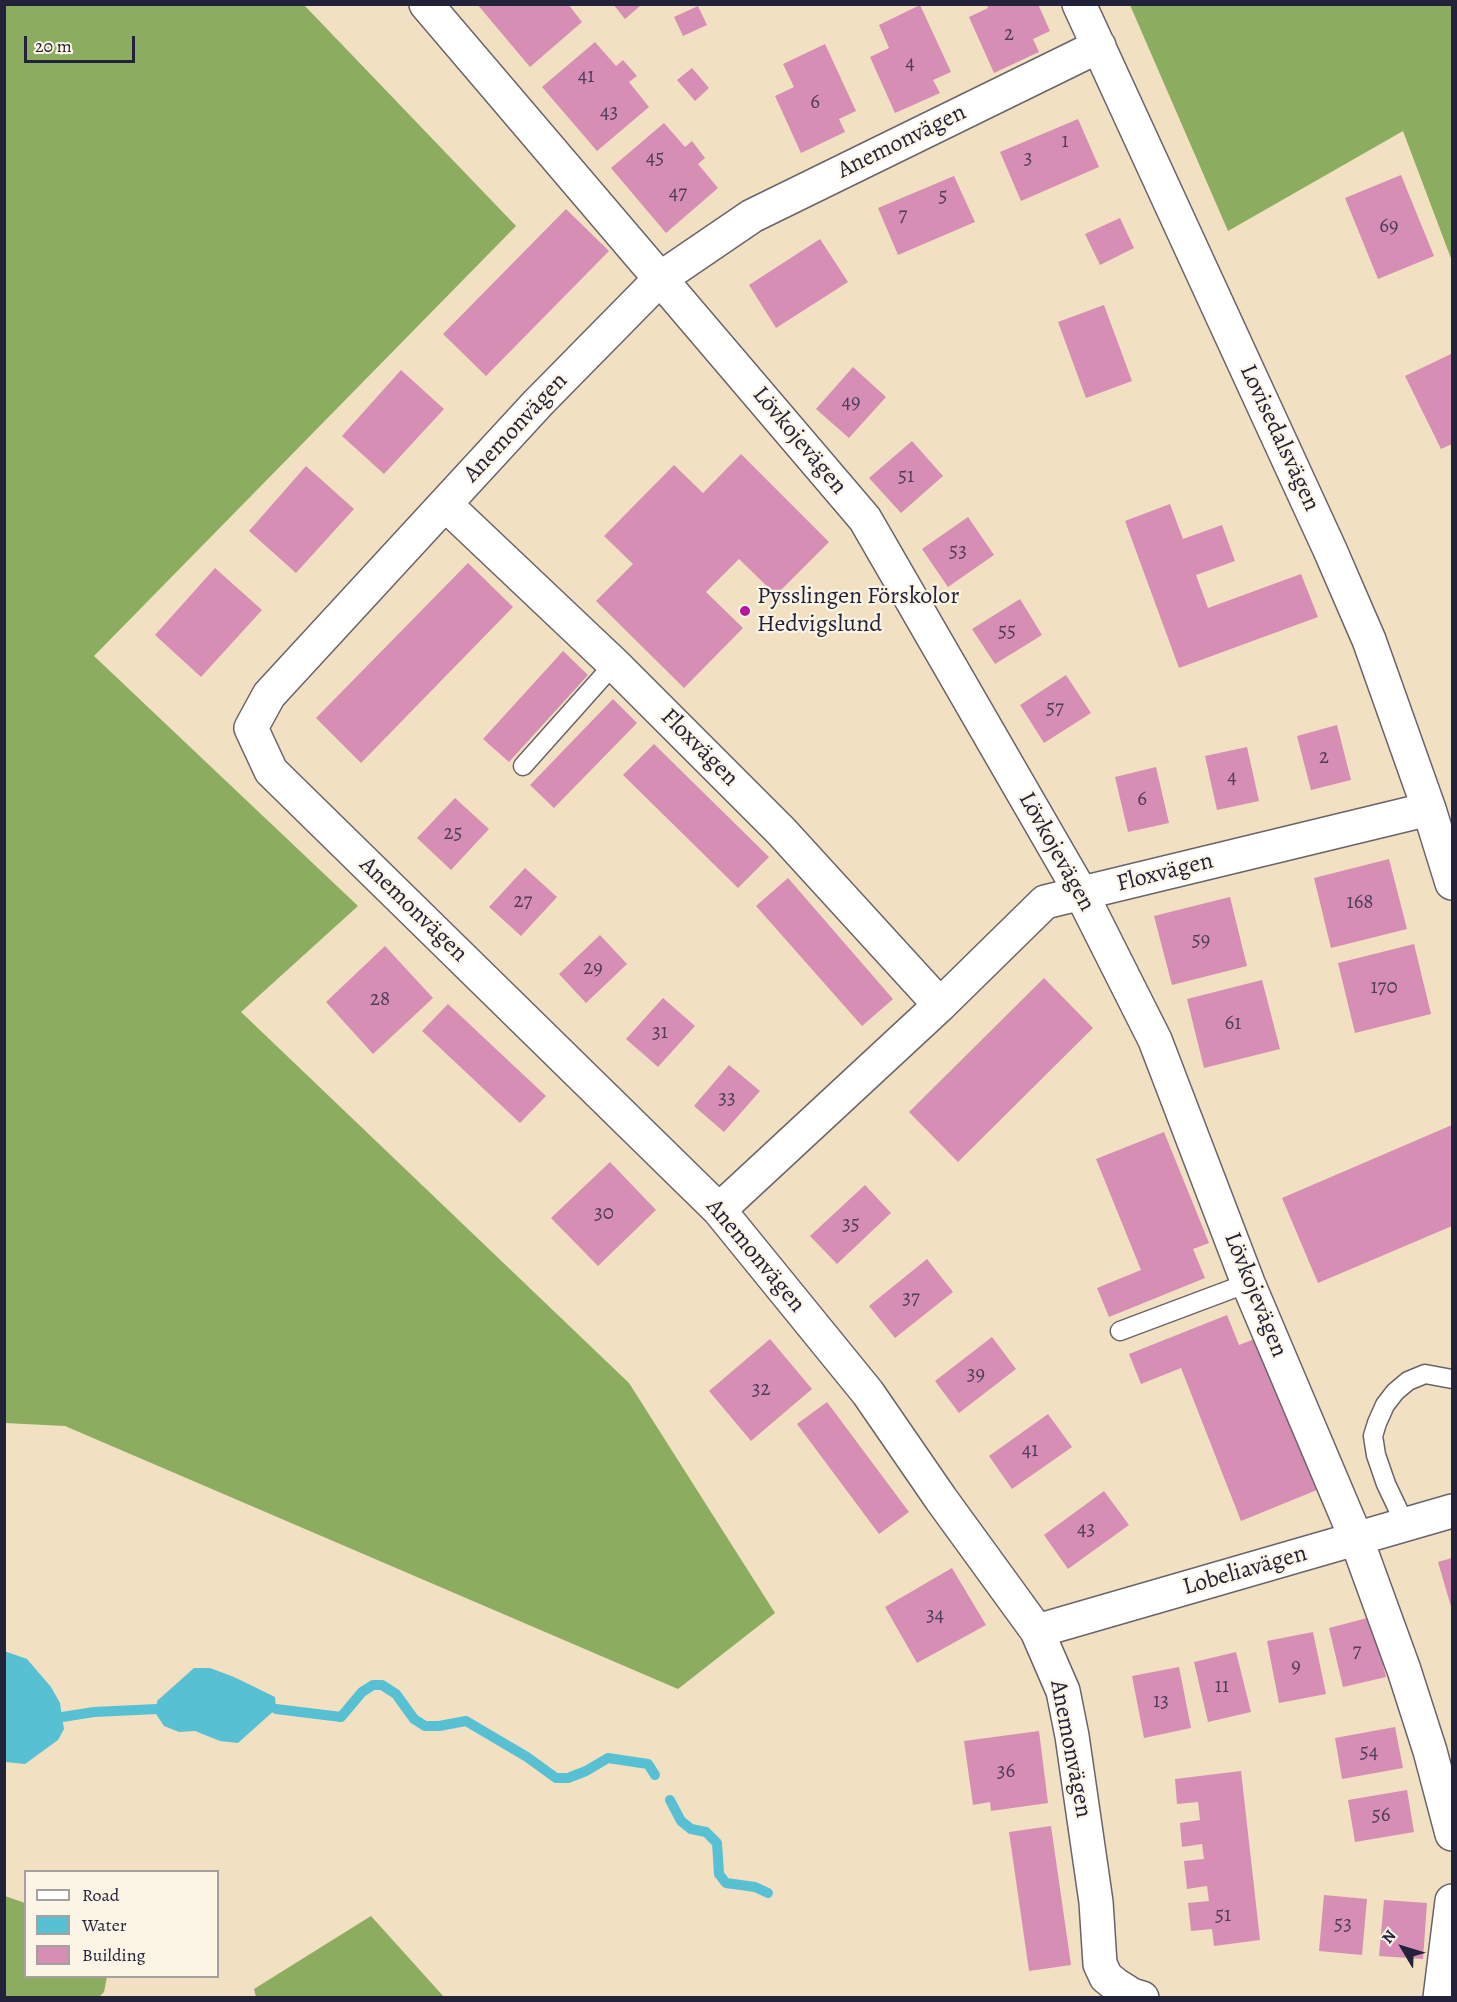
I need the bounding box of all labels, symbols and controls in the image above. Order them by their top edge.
house number: 2 [1004,22,1014,48]
scale bar [27,24,138,62]
text: 20 m [35,34,72,58]
house number: 4 [905,51,915,77]
house number: 41 [578,64,594,90]
house number: 6 [810,90,820,116]
street label: Anemonvägen [833,98,971,186]
house number: 43 [600,100,618,126]
house number: 1 [1061,129,1069,155]
house number: 45 [646,146,664,172]
house number: 3 [1024,146,1032,172]
house number: 47 [669,181,687,207]
house number: 5 [938,184,948,210]
house number: 7 [899,203,907,229]
house number: 69 [1379,214,1399,240]
street label: Lovisedalsvägen [1232,360,1326,516]
street label: Anemonvägen [458,367,574,489]
street label: Lövkojevägen [746,381,852,501]
house number: 49 [841,390,861,416]
house number: 51 [898,464,914,490]
house number: 53 [949,539,967,565]
place label: Pysslingen Förskolor Hedvigslund [757,583,959,639]
marker: Pysslingen Förskolor Hedvigslund [738,604,752,618]
house number: 55 [998,619,1016,645]
house number: 57 [1046,696,1064,722]
street label: Floxvägen [654,703,744,793]
house number: 2 [1319,745,1329,771]
house number: 4 [1227,765,1237,791]
street label: Lövkojevägen [1011,787,1101,917]
house number: 6 [1137,787,1147,813]
house number: 25 [443,821,463,847]
street label: Floxvägen [1114,847,1216,899]
street label: Anemonvägen [353,851,473,969]
house number: 27 [514,889,532,915]
house number: 168 [1346,890,1374,916]
house number: 59 [1192,928,1210,954]
house number: 29 [583,956,603,982]
house number: 170 [1370,975,1398,1001]
house number: 28 [370,987,390,1013]
house number: 61 [1225,1011,1241,1037]
house number: 31 [652,1020,668,1046]
house number: 33 [718,1086,736,1112]
street label: Anemonvägen [699,1193,811,1319]
house number: 30 [594,1201,614,1227]
house number: 35 [842,1212,860,1238]
street label: Lövkojevägen [1217,1228,1293,1362]
house number: 37 [902,1286,920,1312]
house number: 39 [967,1362,985,1388]
house number: 32 [752,1377,770,1403]
house number: 41 [1022,1438,1038,1464]
house number: 43 [1077,1517,1095,1543]
street label: Lobeliavägen [1180,1540,1310,1602]
house number: 34 [926,1603,944,1629]
house number: 7 [1353,1639,1361,1665]
house number: 9 [1291,1654,1301,1680]
house number: 11 [1215,1674,1229,1700]
street label: Anemonvägen [1043,1678,1097,1820]
house number: 13 [1153,1689,1169,1715]
house number: 54 [1360,1740,1378,1766]
house number: 36 [997,1759,1015,1785]
house number: 56 [1372,1803,1390,1829]
legend [24,1870,219,1978]
text: Road [82,1883,119,1907]
house number: 51 [1215,1903,1231,1929]
house number: 53 [1334,1912,1352,1938]
text: Water [82,1913,127,1937]
north arrow [1373,1918,1433,1978]
text: N [1377,1926,1401,1948]
text: Building [82,1943,146,1967]

